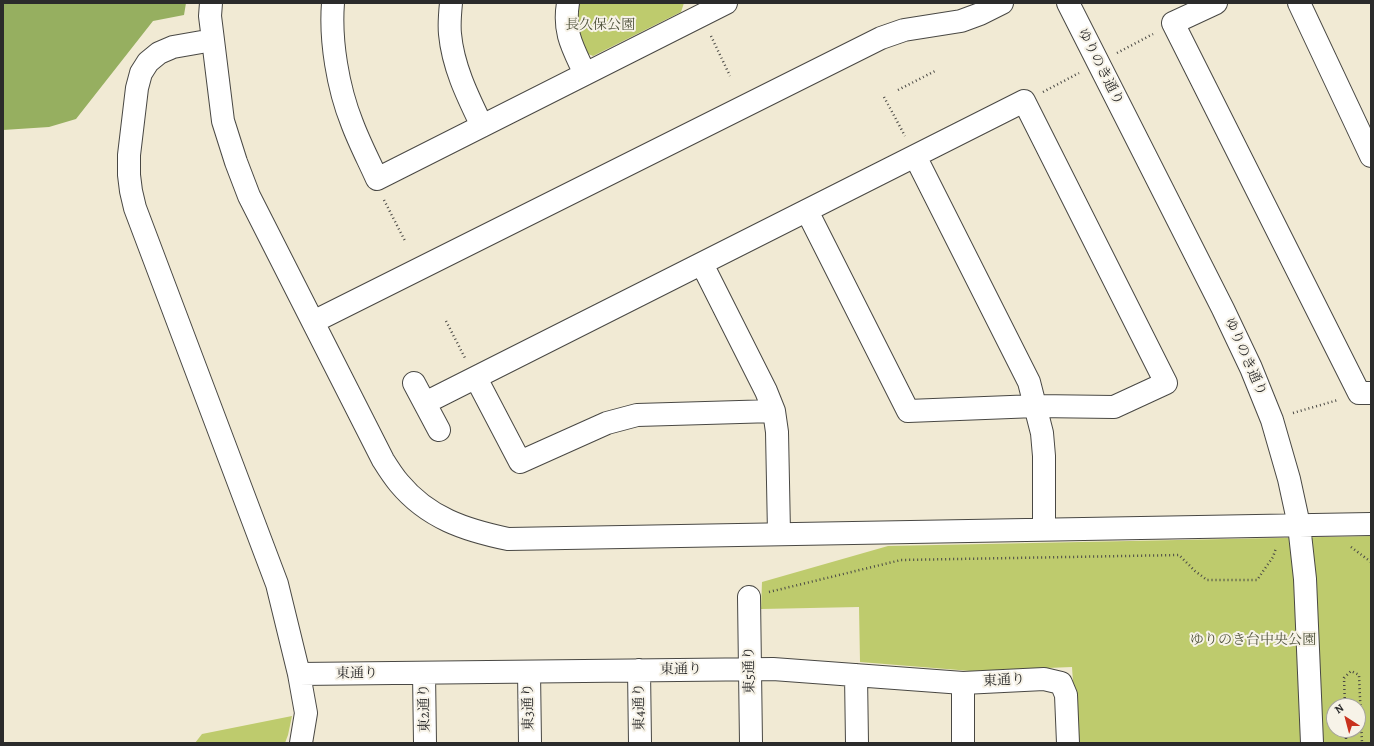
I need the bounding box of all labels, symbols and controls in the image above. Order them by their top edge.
park label: 長久保公園 [565,18,635,34]
street label: ゆりのき通り [1073,26,1127,108]
street label: ゆりのき通り [1220,315,1270,399]
park label: ゆりのき台中央公園 [1190,633,1316,649]
street label: 東5通り [741,646,759,694]
street label: 東通り [660,661,702,679]
street label: 東通り [336,665,378,683]
street label: 東通り [983,672,1025,690]
street label: 東3通り [520,683,538,731]
street label: 東4通り [631,683,649,731]
street label: 東2通り [416,684,434,732]
north arrow [1326,698,1366,738]
text: N [1332,700,1347,717]

